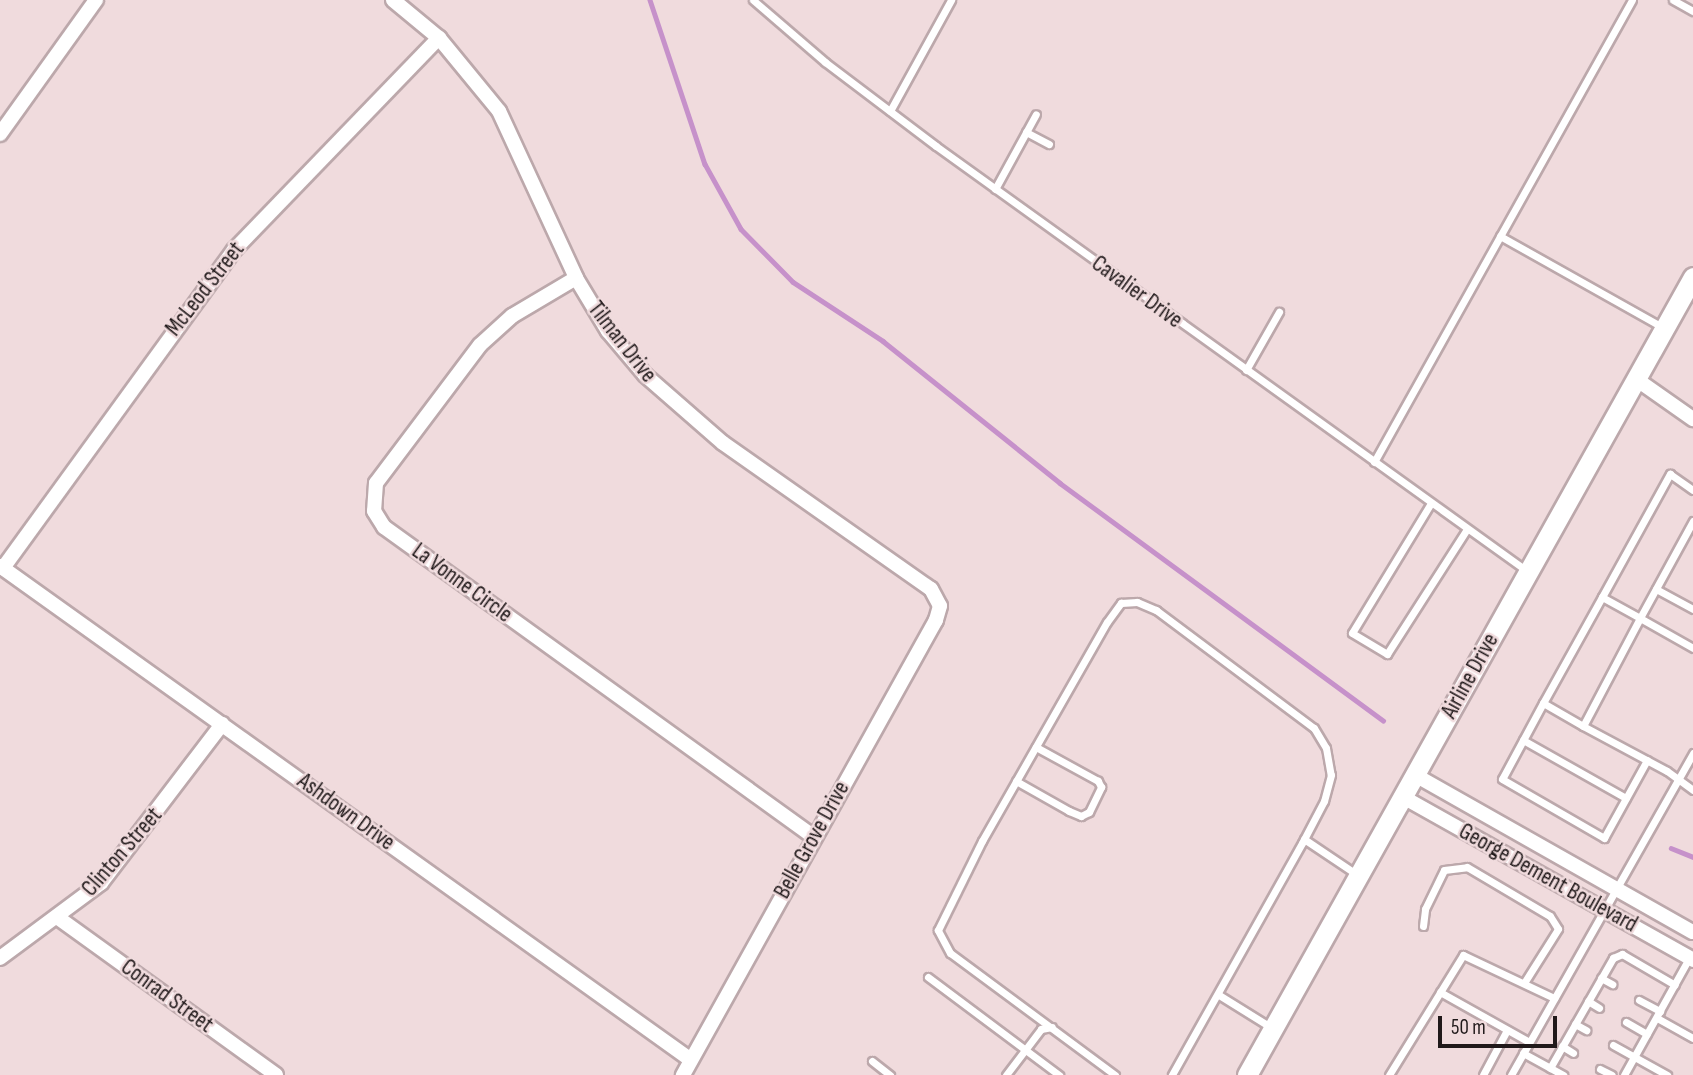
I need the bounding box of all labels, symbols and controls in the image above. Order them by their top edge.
street label: McLeod Street [160,236,250,342]
street label: Cavalier Drive [1086,250,1188,334]
street label: Tilman Drive [582,296,662,388]
street label: La Vonne Circle [406,537,518,629]
street label: Airline Drive [1435,629,1505,723]
street label: Ashdown Drive [292,767,400,857]
street label: Belle Grove Drive [768,777,856,903]
street label: Clinton Street [76,802,168,902]
street label: George Dement Boulevard [1454,818,1642,938]
street label: Conrad Street [116,953,218,1039]
scale bar [1441,1002,1560,1046]
text: 50 m [1451,1015,1486,1040]

